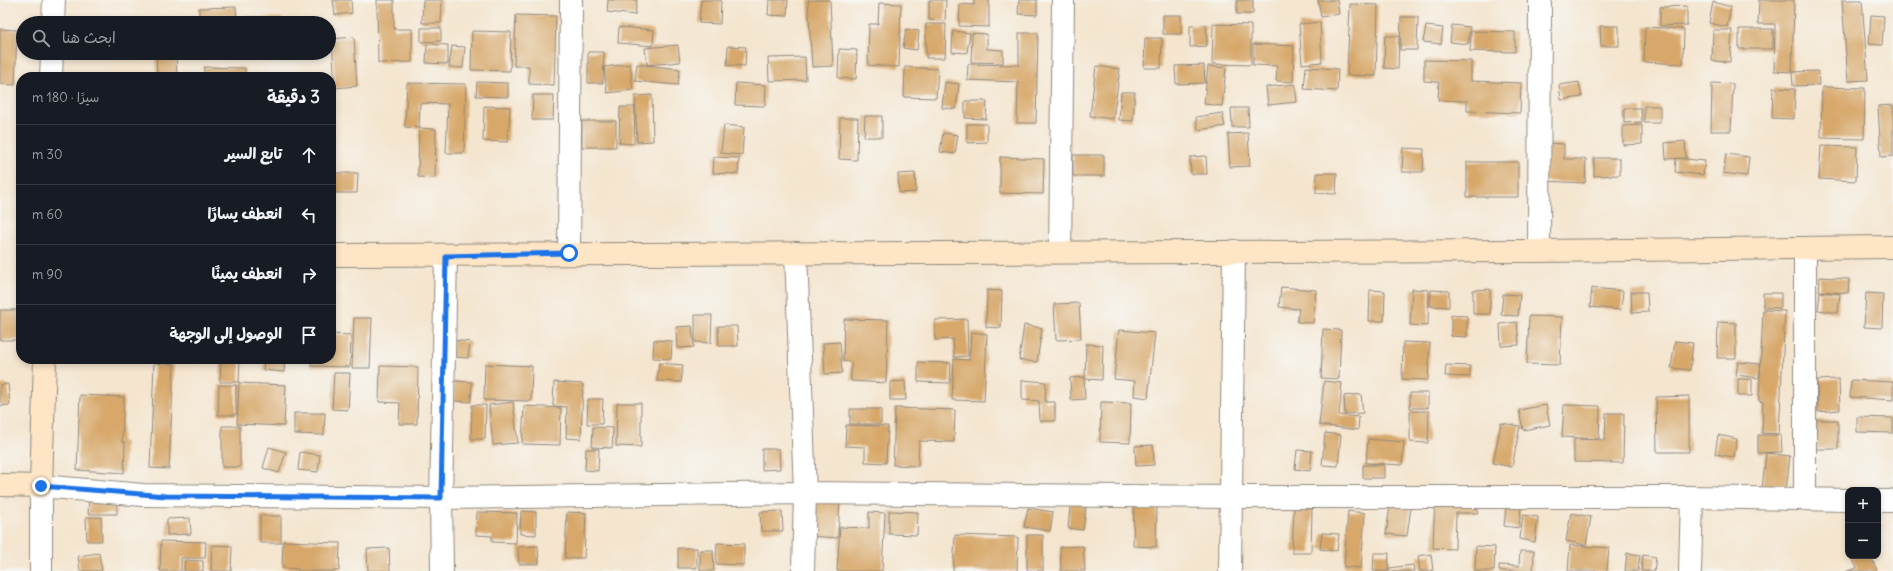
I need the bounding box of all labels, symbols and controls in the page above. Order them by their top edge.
search box [16,16,336,60]
icon: search [30,27,52,49]
text: ابحث هنا [62,28,116,47]
text: 3 دقيقة [267,86,320,108]
text: سيرًا · 180 m [32,89,99,106]
text: تابع السير [225,144,282,163]
icon: ahead [298,144,320,166]
text: 30 m [32,146,62,163]
text: انعطف يسارًا [208,204,282,223]
icon: left [298,204,320,226]
text: 60 m [32,206,63,223]
route start [560,244,578,262]
text: انعطف يمينًا [211,264,282,283]
icon: right [298,264,320,286]
text: 90 m [32,266,63,283]
text: الوصول إلى الوجهة [169,324,282,343]
icon: arrive [298,324,320,346]
route end [32,477,50,495]
map controls [1845,487,1881,559]
button: + [1845,487,1881,523]
button: − [1845,523,1881,559]

